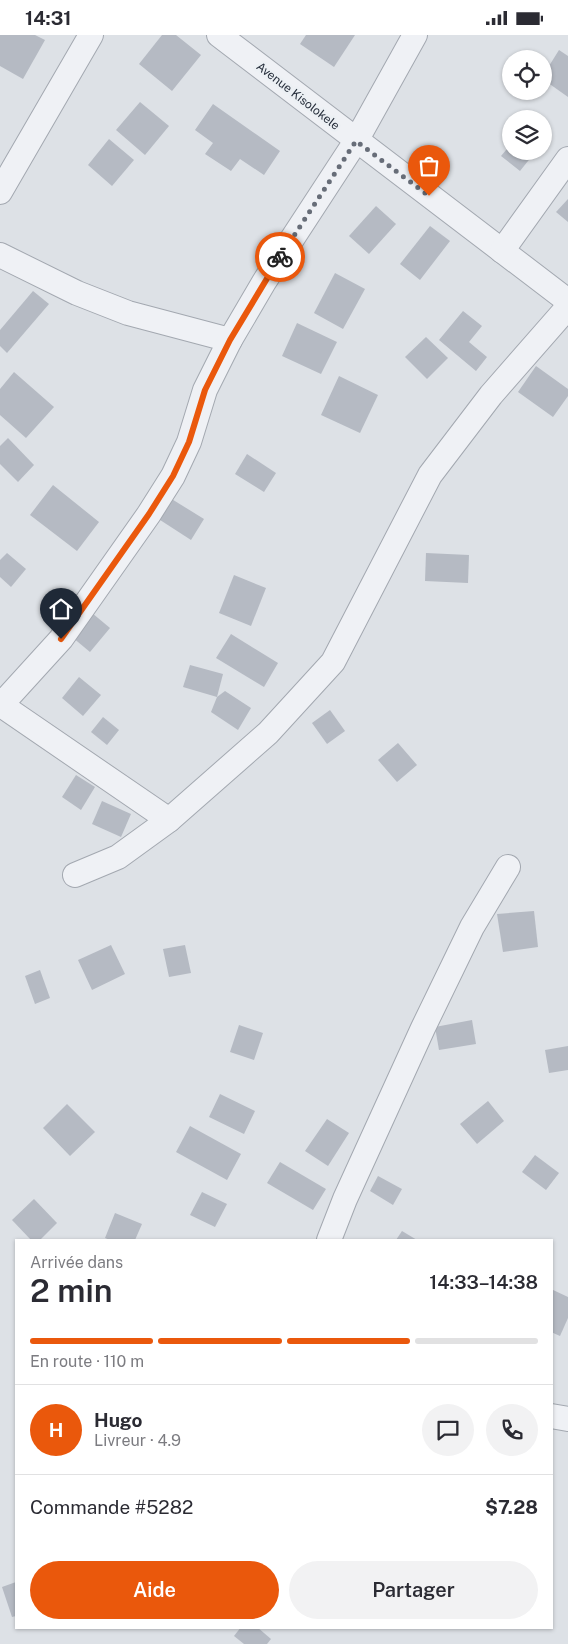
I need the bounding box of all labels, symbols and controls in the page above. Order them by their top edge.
text: 14:31 [25,7,71,29]
map controls [502,50,552,160]
button: locate [502,50,552,100]
street label: Avenue Kisolokele [254,59,342,133]
button: layers [502,110,552,160]
pin [408,145,450,196]
icon: bag [415,152,443,180]
courier [255,232,305,282]
icon: bike [266,243,294,271]
pin [40,588,82,639]
icon: home [47,595,75,623]
text: Arrivée dans [30,1253,123,1272]
text: 14:33–14:38 [429,1271,538,1293]
text: 2 min [30,1272,113,1309]
text: En route · 110 m [30,1352,144,1371]
button: chat [422,1404,474,1456]
button: phone [486,1404,538,1456]
text: Hugo [94,1409,143,1431]
text: H [49,1419,63,1441]
text: Livreur · 4.9 [94,1431,181,1450]
text: Commande #5282 [30,1496,193,1518]
text: $7.28 [485,1496,538,1518]
button: Aide [30,1561,279,1619]
button: Partager [289,1561,538,1619]

